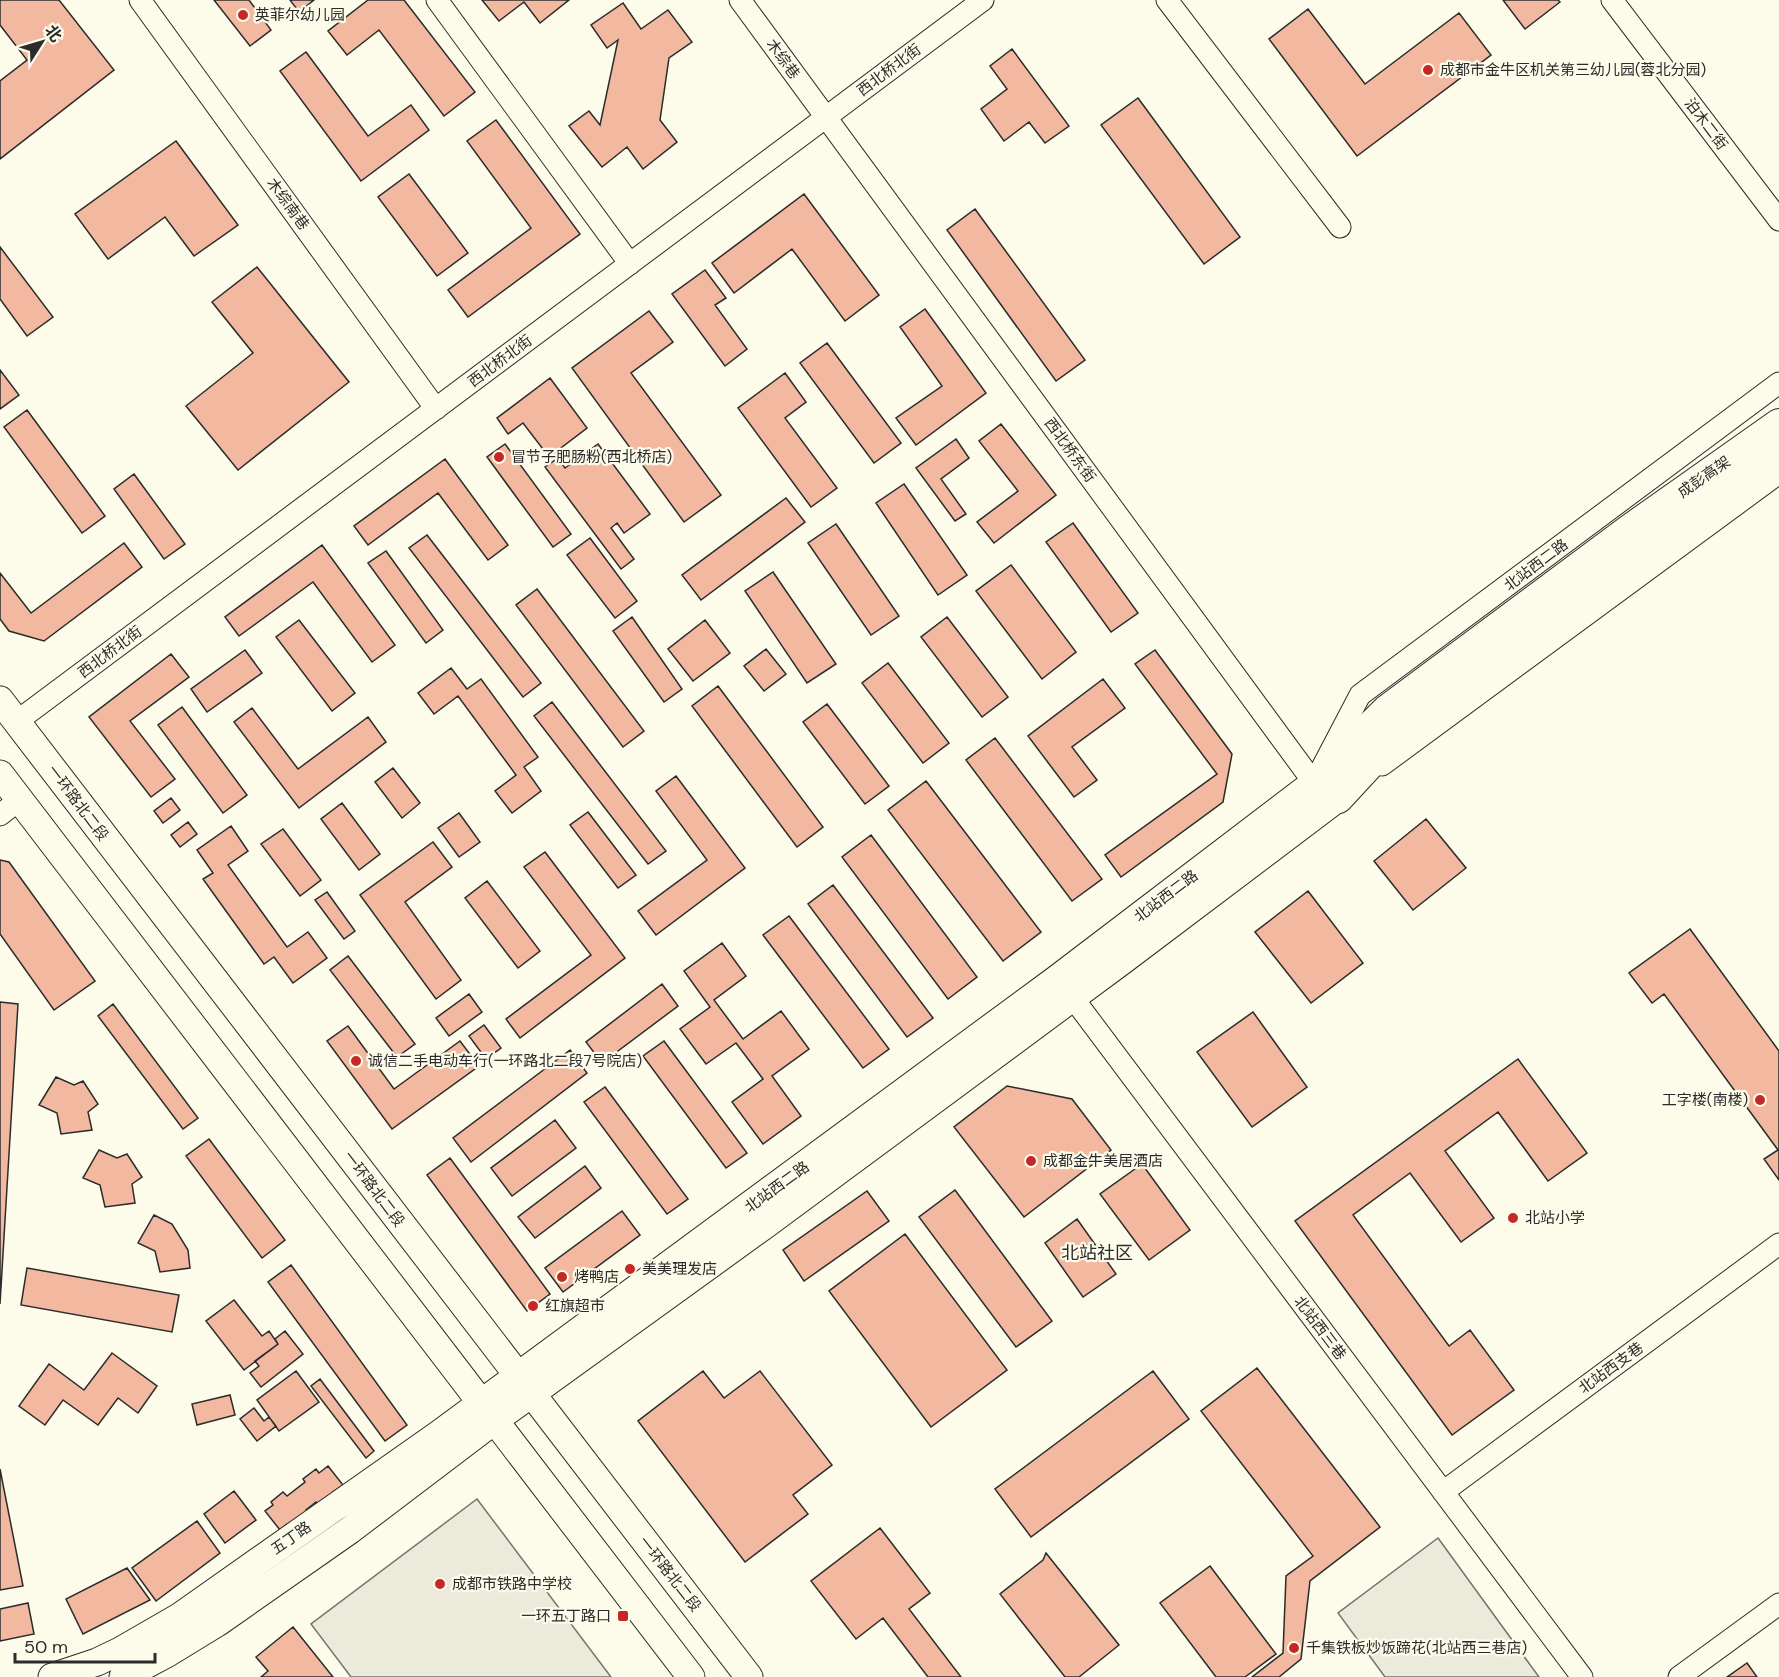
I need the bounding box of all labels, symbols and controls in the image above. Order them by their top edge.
place label: 英菲尔幼儿园 [255,5,345,25]
marker: 英菲尔幼儿园 [236,8,250,22]
north arrow [12,12,72,72]
text: 北 [40,21,67,46]
street label: 木综巷 [762,35,804,83]
street label: 西北桥北街 [853,39,925,101]
place label: 成都市金牛区机关第三幼儿园(蓉北分园) [1440,60,1706,80]
marker: 成都市金牛区机关第三幼儿园(蓉北分园) [1421,63,1435,77]
street label: 泊木二街 [1680,94,1732,154]
street label: 木综南巷 [262,174,314,234]
street label: 西北桥北街 [464,330,536,392]
street label: 西北桥东街 [1040,414,1100,486]
place label: 冒节子肥肠粉(西北桥店) [511,447,672,467]
marker: 冒节子肥肠粉(西北桥店) [492,450,506,464]
street label: 成彭高架 [1674,452,1734,502]
street label: 北站西二路 [1500,534,1572,596]
street label: 西北桥北街 [74,621,146,683]
street label: 一环路北二段 [43,761,113,845]
street label: 北站西二路 [1130,865,1202,927]
place label: 诚信二手电动车行(一环路北二段7号院店) [368,1051,642,1071]
marker: 诚信二手电动车行(一环路北二段7号院店) [349,1054,363,1068]
place label: 工字楼(南楼) [1662,1090,1748,1110]
marker: 工字楼(南楼) [1753,1093,1767,1107]
street label: 一环路北二段 [339,1147,409,1231]
place label: 成都金牛美居酒店 [1043,1151,1163,1171]
marker: 成都金牛美居酒店 [1024,1154,1038,1168]
street label: 北站西二路 [741,1157,813,1217]
place label: 北站小学 [1525,1208,1585,1228]
marker: 北站小学 [1506,1211,1520,1225]
district label: 北站社区 [1061,1241,1133,1265]
place label: 美美理发店 [642,1259,717,1279]
marker: 美美理发店 [623,1262,637,1276]
place label: 烤鸭店 [574,1267,619,1287]
marker: 烤鸭店 [555,1270,569,1284]
street label: 北站西三巷 [1289,1292,1351,1364]
place label: 红旗超市 [545,1296,605,1316]
marker: 红旗超市 [526,1299,540,1313]
street label: 北站西支巷 [1575,1338,1647,1398]
street label: 五丁路 [267,1517,315,1559]
street label: 一环路北二段 [634,1532,706,1616]
place label: 成都市铁路中学校 [452,1574,572,1594]
marker: 成都市铁路中学校 [433,1577,447,1591]
place label: 一环五丁路口 [521,1606,611,1626]
marker: 一环五丁路口 [616,1609,630,1623]
scale bar [15,1626,154,1664]
text: 50 m [24,1635,68,1659]
place label: 千集铁板炒饭蹄花(北站西三巷店) [1306,1638,1527,1658]
marker: 千集铁板炒饭蹄花(北站西三巷店) [1287,1641,1301,1655]

